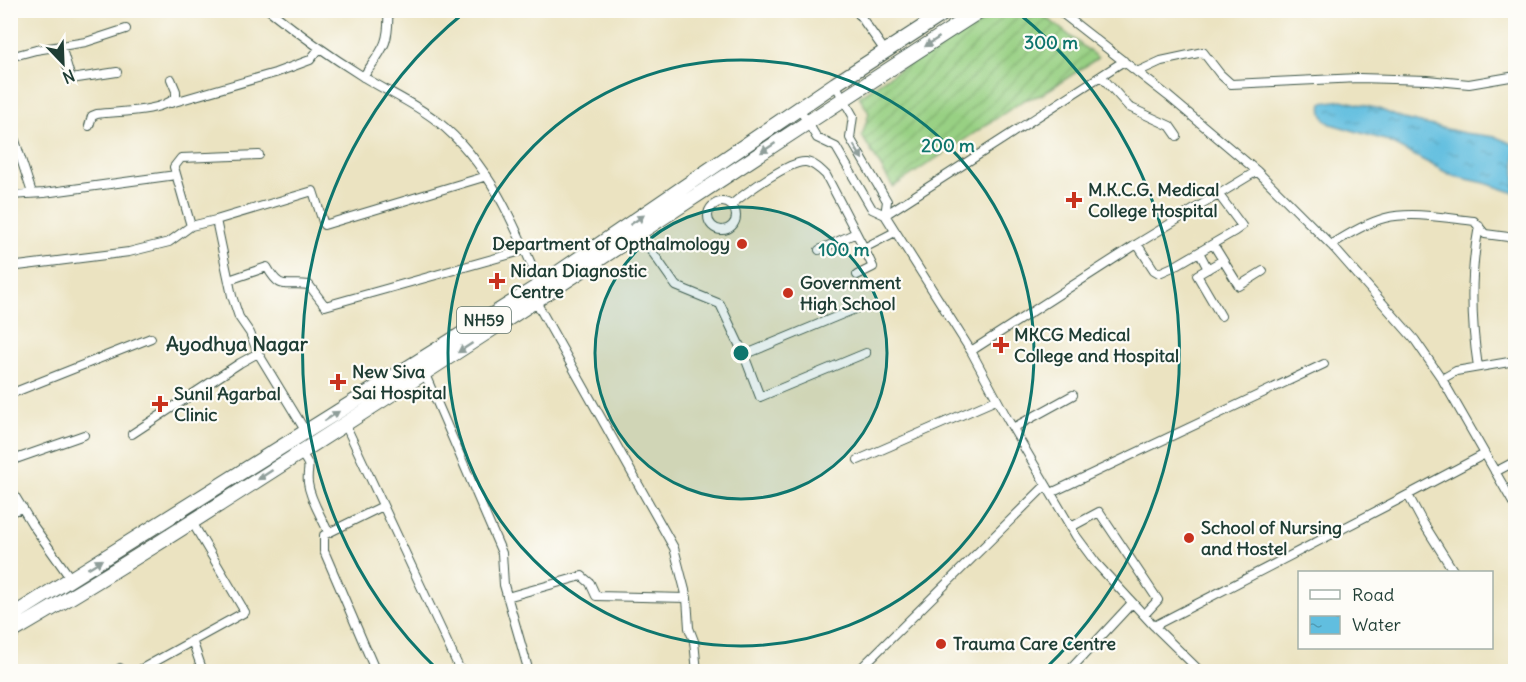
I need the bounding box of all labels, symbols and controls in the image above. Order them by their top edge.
text: 300 m [1024,31,1078,54]
north arrow [33,33,93,93]
one-way arrow [924,36,940,48]
text: N [60,65,78,88]
text: 200 m [921,134,975,157]
one-way arrow [760,143,776,154]
one-way arrow [853,144,863,161]
place label: M.K.C.G. Medical College Hospital [1088,178,1219,222]
marker: M.K.C.G. Medical College Hospital [1065,191,1083,209]
one-way arrow [629,214,645,226]
place label: Department of Opthalmology [492,232,730,255]
marker: Department of Opthalmology [735,237,749,251]
text: 100 m [819,238,870,261]
place label: Nidan Diagnostic Centre [510,259,647,303]
place label: Government High School [800,271,902,315]
marker: Nidan Diagnostic Centre [488,272,506,290]
marker: Government High School [781,286,795,300]
road number: NH59 [457,307,511,333]
place label: MKCG Medical College and Hospital [1014,323,1179,367]
district label: Ayodhya Nagar [166,331,309,356]
marker: MKCG Medical College and Hospital [992,336,1010,354]
one-way arrow [457,342,473,353]
centre of rings [731,343,751,363]
place label: New Siva Sai Hospital [352,360,447,404]
marker: New Siva Sai Hospital [329,373,347,391]
place label: Sunil Agarbal Clinic [174,382,281,426]
marker: Sunil Agarbal Clinic [151,395,169,413]
one-way arrow [324,410,340,421]
one-way arrow [257,470,273,481]
place label: School of Nursing and Hostel [1201,516,1342,560]
marker: School of Nursing and Hostel [1182,531,1196,545]
one-way arrow [87,558,104,569]
legend [1298,571,1493,649]
text: Road [1352,583,1395,606]
text: Water [1352,613,1402,636]
place label: Trauma Care Centre [953,632,1116,655]
marker: Trauma Care Centre [934,637,948,651]

